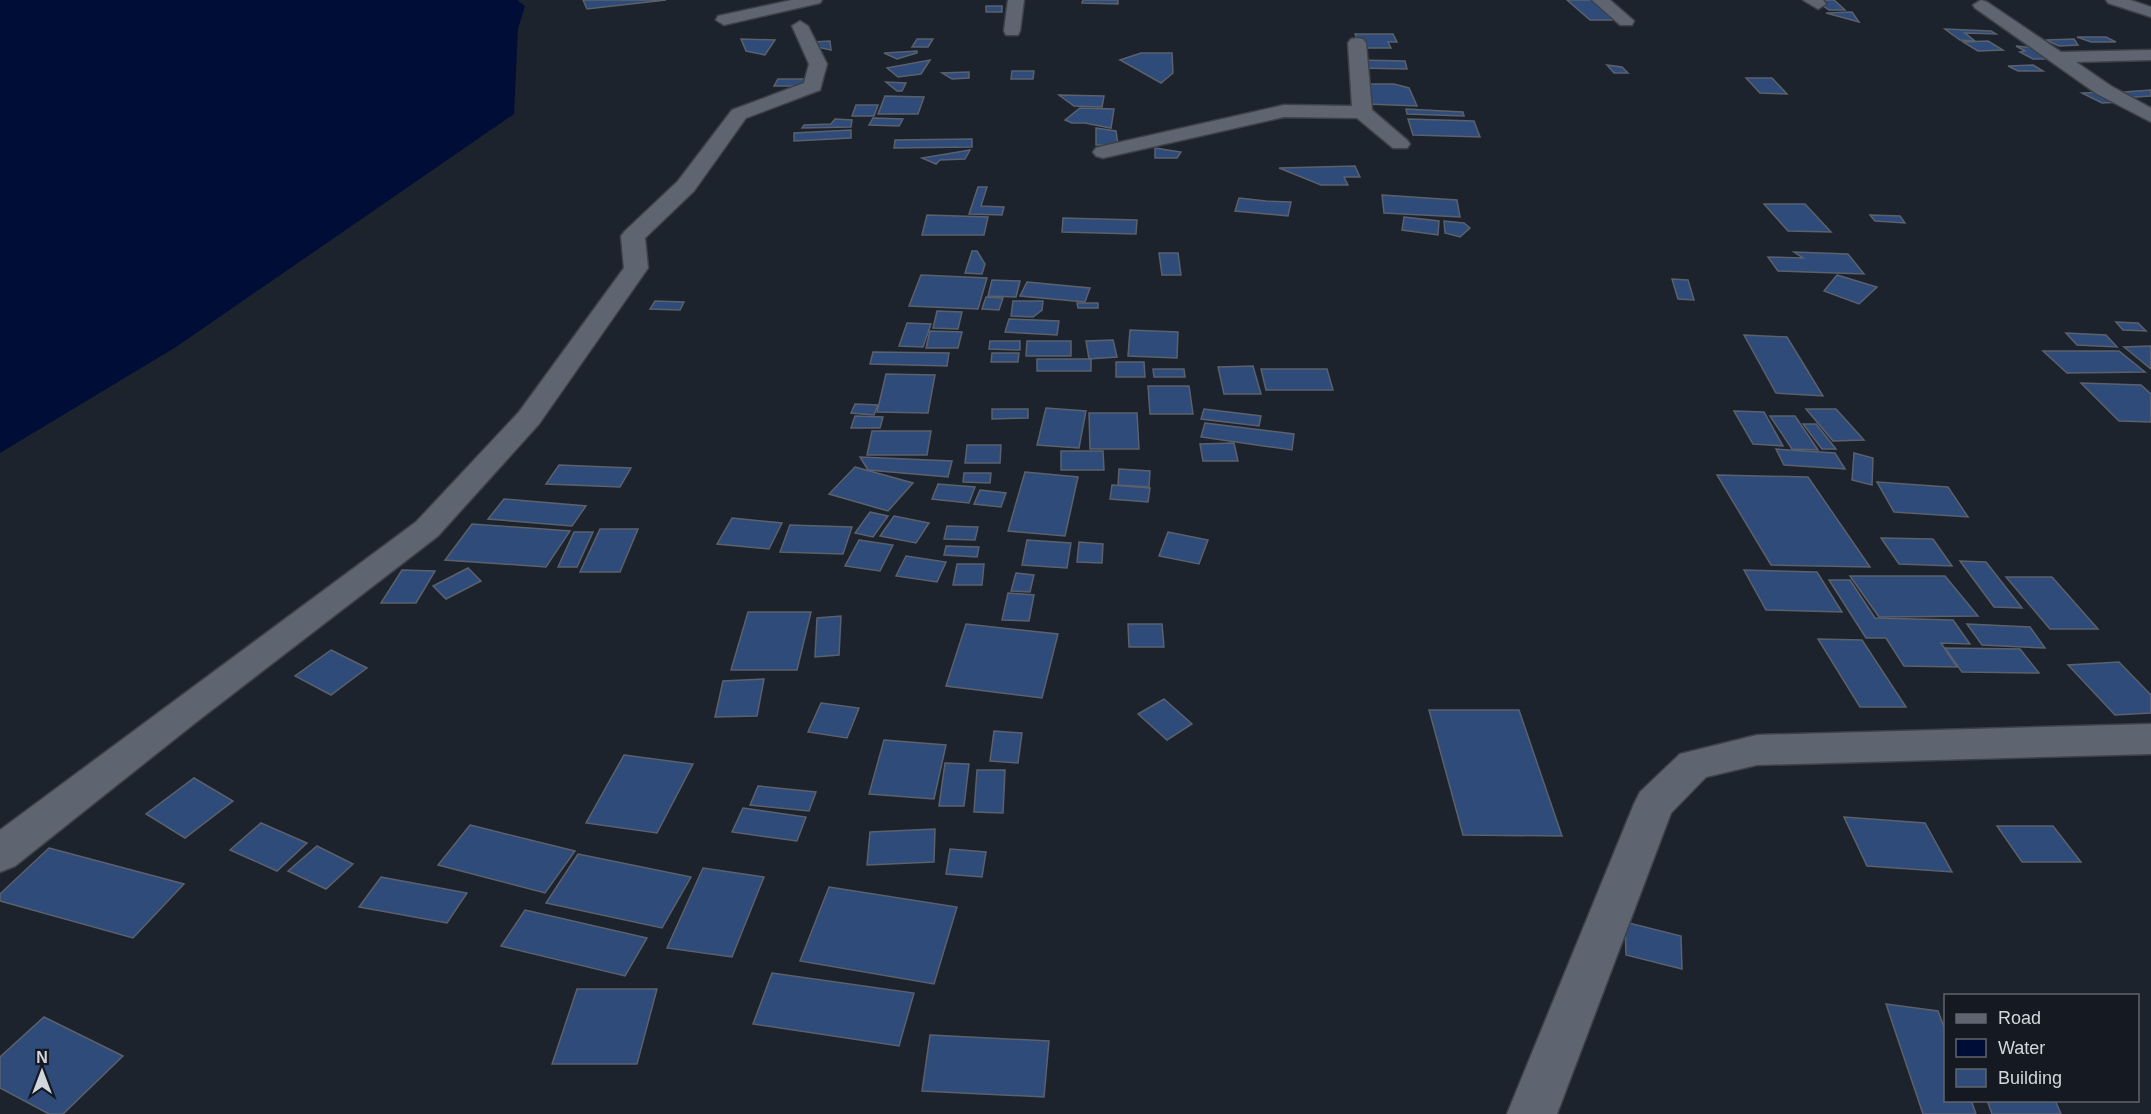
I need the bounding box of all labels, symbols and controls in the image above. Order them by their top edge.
legend [1944,994,2139,1102]
text: Road [1998,1008,2041,1028]
text: Water [1998,1038,2045,1058]
north arrow [12,1042,72,1102]
text: N [36,1049,48,1066]
text: Building [1998,1068,2062,1088]

